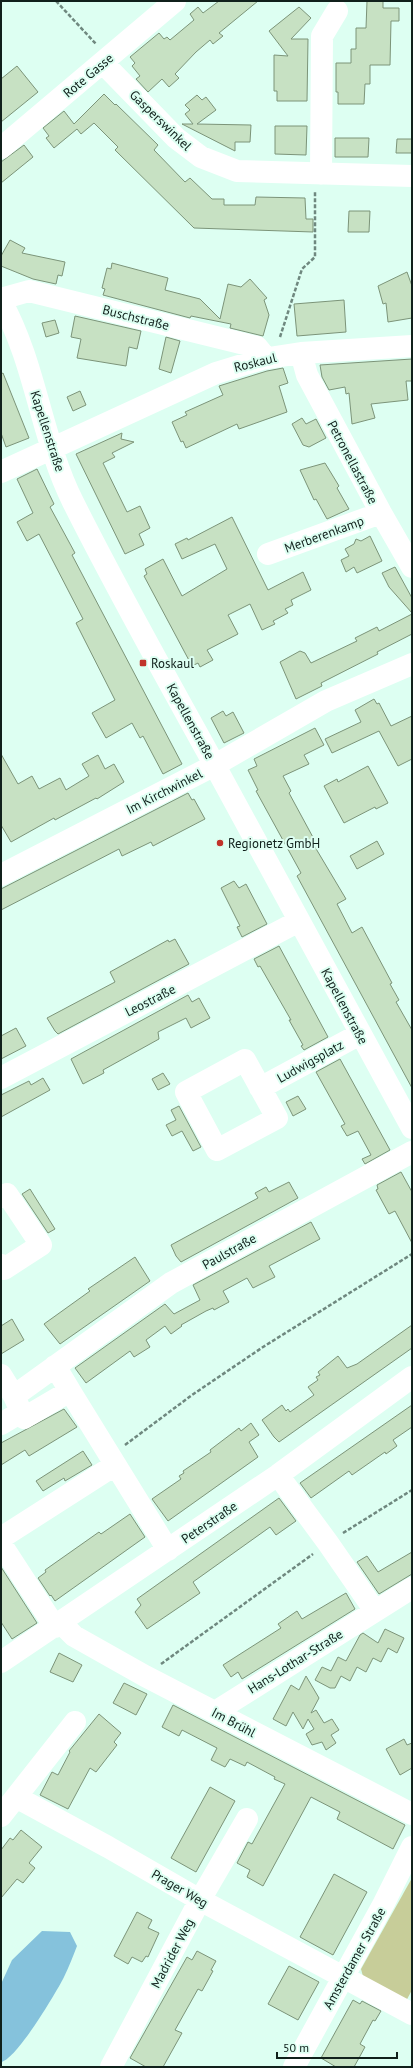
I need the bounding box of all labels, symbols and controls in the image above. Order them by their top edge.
street label: Rote Gasse [60,49,117,101]
street label: Gasperswinkel [126,86,195,154]
street label: Buschstraße [101,301,171,334]
street label: Roskaul [232,349,278,376]
street label: Kapellenstraße [26,389,69,474]
street label: Petronellastraße [323,418,382,507]
street label: Merberenkamp [282,512,366,557]
place label: Roskaul [151,655,194,672]
marker: Roskaul [138,658,148,668]
street label: Kapellenstraße [163,680,218,762]
street label: Im Kirchwinkel [123,765,205,818]
place label: Regionetz GmbH [228,835,320,852]
marker: Regionetz GmbH [215,838,225,848]
street label: Kapellenstraße [317,965,372,1047]
street label: Leostraße [122,981,178,1020]
street label: Ludwigsplatz [274,1036,347,1087]
street label: Paulstraße [199,1230,259,1273]
street label: Peterstraße [178,1498,240,1547]
street label: Hans-Lothar-Straße [245,1625,346,1697]
street label: Im Brühl [209,1704,259,1741]
street label: Prager Weg [148,1865,211,1911]
street label: Amsterdamer Straße [319,1904,389,2012]
street label: Madrider Weg [147,1915,198,1991]
scale bar [277,2034,397,2060]
text: 50 m [283,2040,309,2055]

